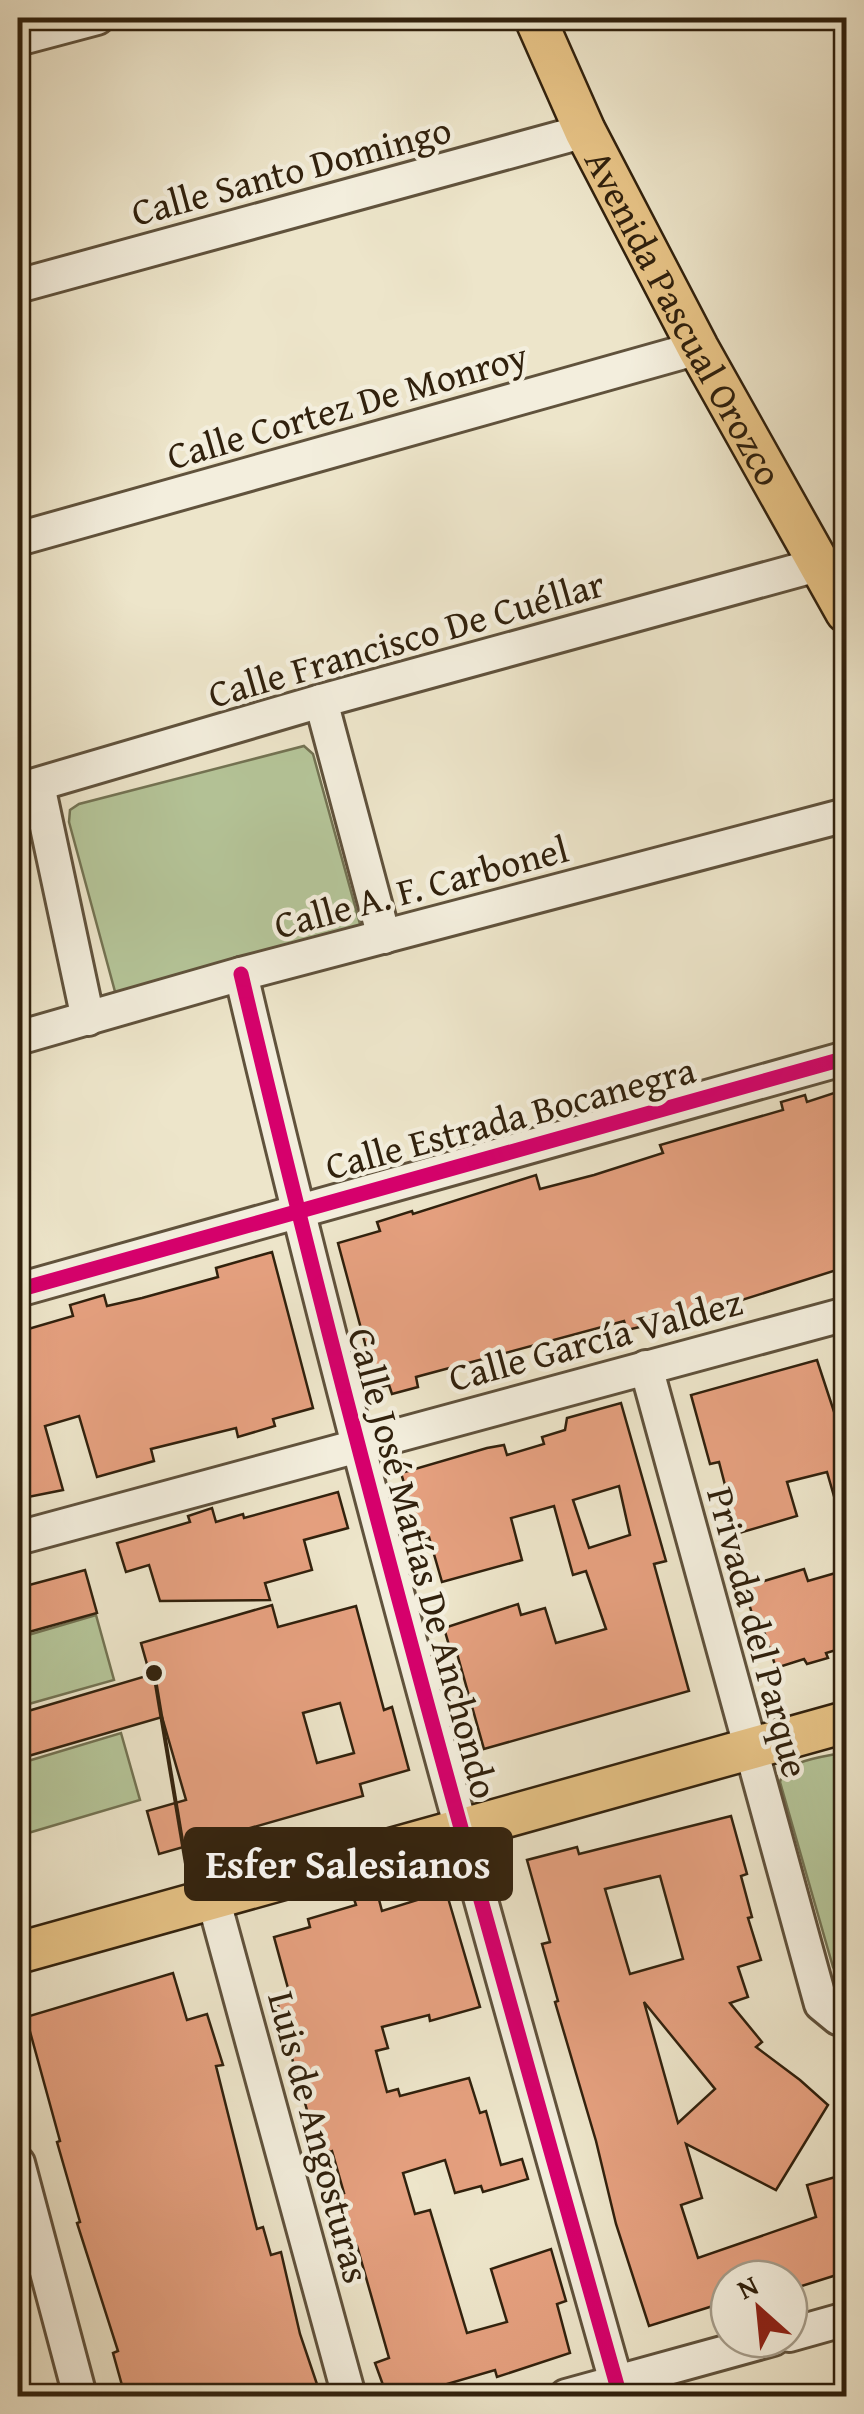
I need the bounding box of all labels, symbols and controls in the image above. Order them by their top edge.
street label: Calle Santo Domingo [125,100,457,240]
street label: Avenida Pascual Orozco [571,140,798,496]
street label: Calle Cortez De Monroy [160,327,534,483]
street label: Calle Francisco De Cuéllar [201,555,611,721]
street label: Calle A. F. Carbonel [268,820,574,952]
street label: Calle Estrada Bocanegra [319,1041,701,1193]
street label: Calle García Valdez [442,1273,748,1405]
street label: Calle José Matías De Anchondo [334,1321,514,1805]
street label: Privada del Parque [693,1481,825,1783]
callout: Esfer Salesianos [186,1829,511,1899]
text: Esfer Salesianos [205,1834,491,1893]
street label: Luis de Angosturas [254,1985,386,2289]
north arrow [709,2259,809,2359]
text: N [730,2264,765,2309]

